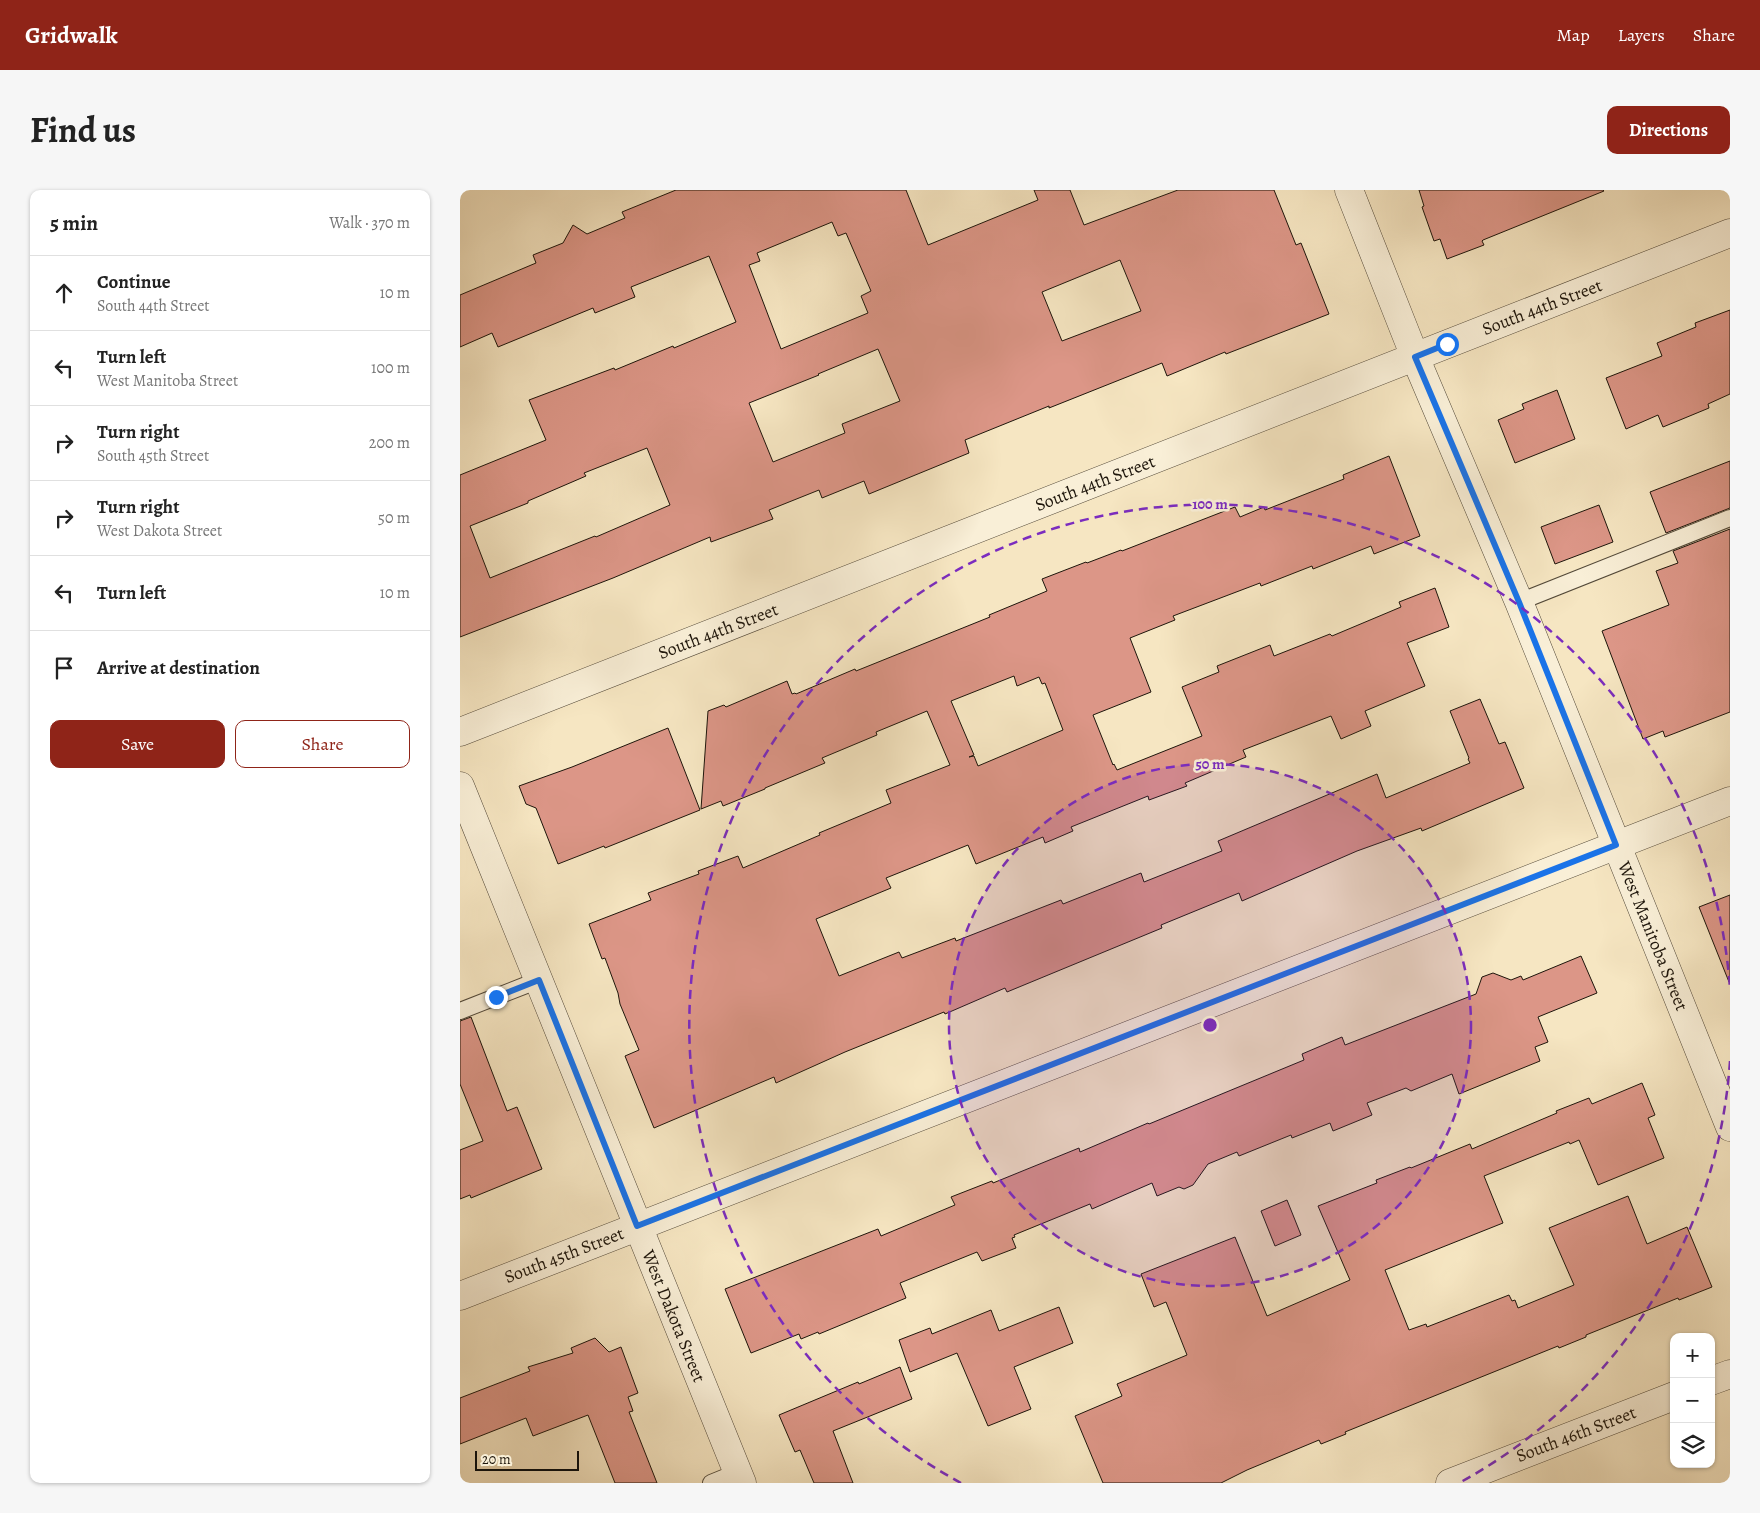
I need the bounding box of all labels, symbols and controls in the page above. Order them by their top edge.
text: Gridwalk [25,19,118,51]
text: Map [1557,23,1590,47]
text: Layers [1618,23,1665,47]
text: Share [1693,23,1735,47]
text: Find us [30,106,136,154]
button: Directions [1607,106,1730,154]
text: 5 min [50,209,98,237]
text: Walk · 370 m [329,212,410,234]
text: Continue [97,269,171,295]
street label: South 44th Street [1479,273,1605,341]
icon: ahead [50,279,78,307]
text: 10 m [380,282,410,304]
text: South 44th Street [97,295,210,317]
route start [1436,333,1459,356]
text: Turn left [97,344,166,370]
icon: left [50,354,78,382]
text: 100 m [371,357,410,379]
text: West Manitoba Street [97,370,238,392]
text: Turn right [97,419,179,445]
icon: right [50,429,78,457]
text: 200 m [369,432,410,454]
text: South 45th Street [97,445,209,467]
street label: South 44th Street [1032,449,1158,517]
text: Turn right [97,494,179,520]
text: 100 m [1192,494,1228,514]
icon: right [50,504,78,532]
text: 50 m [378,507,410,529]
text: West Dakota Street [97,520,222,542]
icon: left [50,579,78,607]
text: Turn left [97,580,166,606]
text: 10 m [380,582,410,604]
street label: South 44th Street [655,597,781,665]
icon: arrive [50,654,78,682]
text: Arrive at destination [97,655,260,681]
button: Save [50,720,225,768]
button: Share [235,720,410,768]
text: 50 m [1195,754,1225,774]
street label: West Manitoba Street [1612,857,1694,1014]
route end [485,986,508,1009]
centre of rings [1201,1016,1219,1034]
street label: South 45th Street [501,1221,627,1289]
street label: West Dakota Street [636,1245,712,1386]
map controls [1670,1333,1715,1468]
button: + [1670,1333,1715,1378]
button: − [1670,1378,1715,1423]
street label: South 46th Street [1512,1400,1640,1468]
button: layers [1670,1423,1715,1468]
scale bar [475,1448,579,1471]
text: 20 m [482,1450,511,1469]

